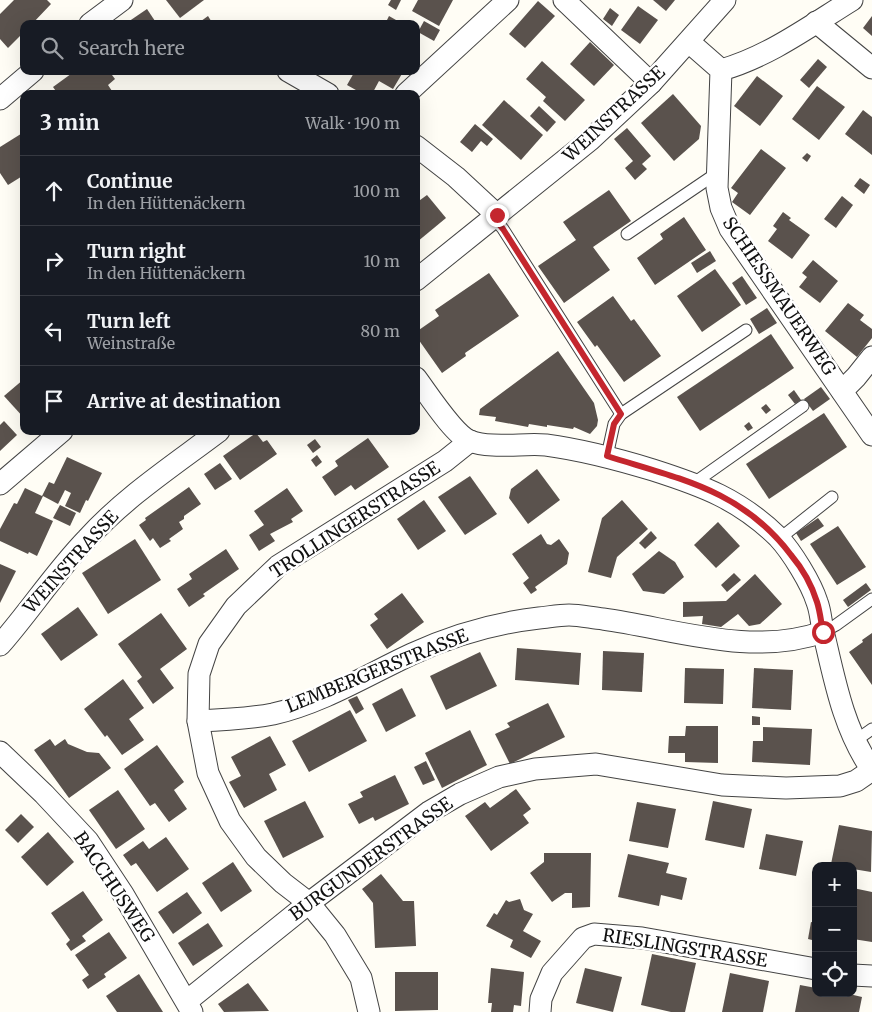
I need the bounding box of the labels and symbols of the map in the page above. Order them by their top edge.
street label: WEINSTRASSE [557,60,670,167]
route end [486,204,509,227]
street label: SCHIESSMAUERWEG [718,212,841,379]
street label: TROLLINGERSTRASSE [265,456,445,583]
street label: WEINSTRASSE [18,505,123,619]
route start [812,621,835,644]
street label: LEMBERGERSTRASSE [282,623,472,718]
street label: BURGUNDERSTRASSE [285,791,457,926]
street label: BACCHUSWEG [69,827,160,946]
street label: RIESLINGSTRASSE [601,923,770,972]

